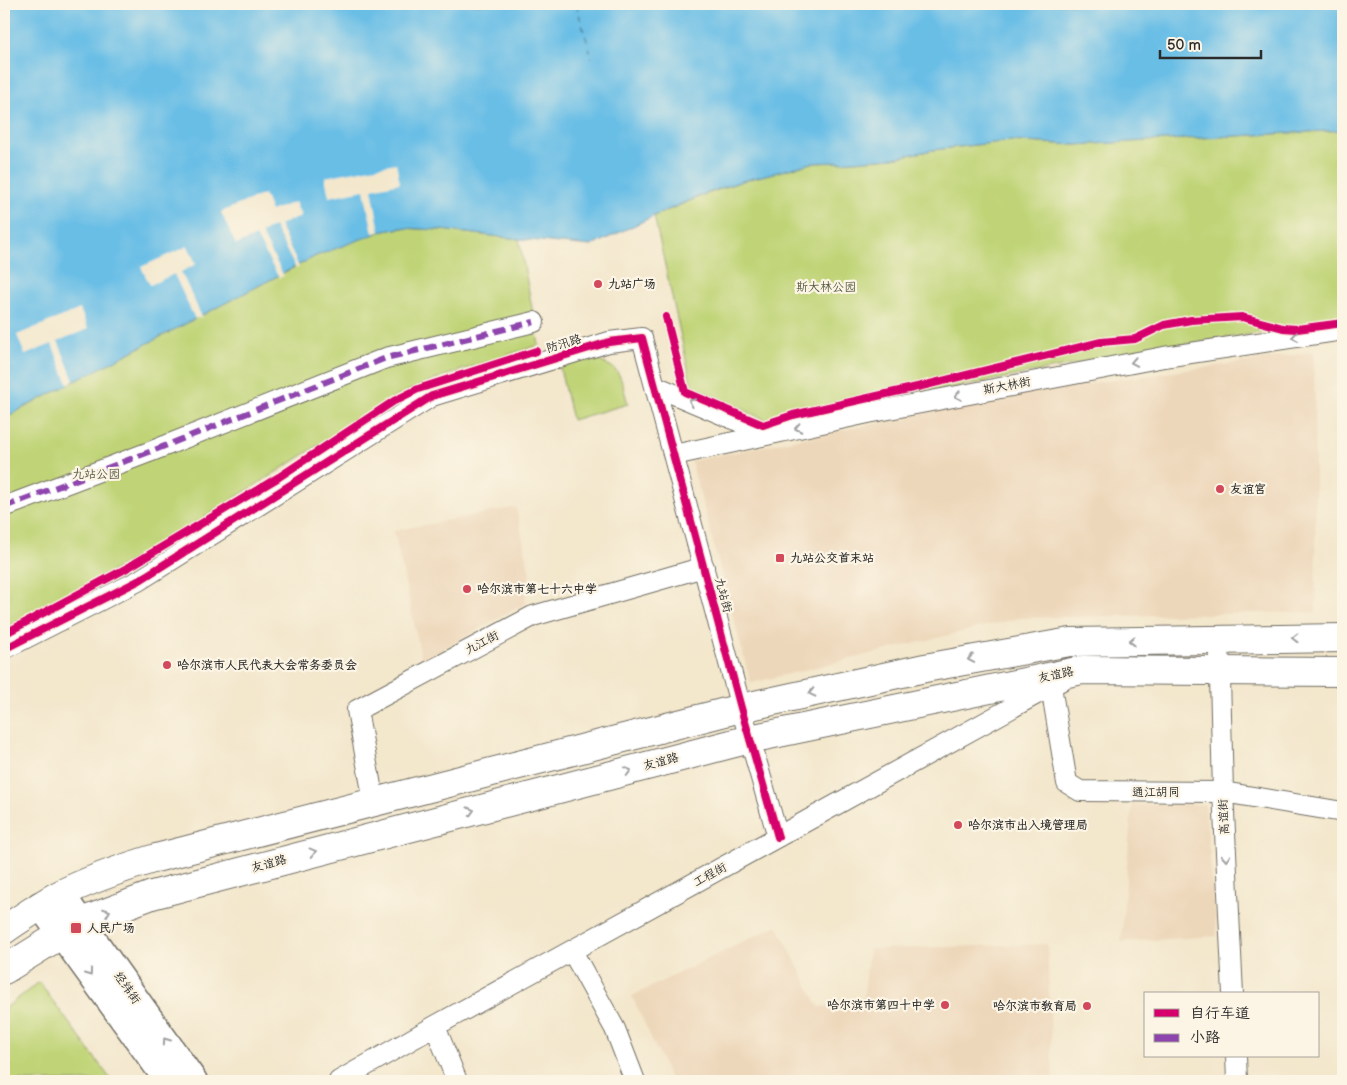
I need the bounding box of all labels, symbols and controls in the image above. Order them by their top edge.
scale bar [1160,28,1261,60]
text: 50 m [1167,36,1201,55]
place label: 九站广场 [608,277,656,292]
marker: 九站广场 [592,278,604,290]
park label: 斯大林公园 [796,280,856,295]
street label: 防汛路 [545,332,583,356]
one-way arrow [1291,332,1299,342]
one-way arrow [1130,356,1139,367]
street label: 斯大林街 [982,374,1032,398]
one-way arrow [953,390,962,400]
one-way arrow [688,397,697,408]
one-way arrow [794,422,803,433]
park label: 九站公园 [72,467,120,482]
place label: 友谊宫 [1230,482,1266,497]
marker: 友谊宫 [1214,483,1226,495]
place label: 九站公交首末站 [790,551,874,566]
marker: 九站公交首末站 [774,552,786,564]
street label: 九站街 [711,576,735,614]
place label: 哈尔滨市第七十六中学 [477,582,597,597]
marker: 哈尔滨市第七十六中学 [461,583,473,595]
street label: 九江街 [463,628,501,658]
one-way arrow [1290,633,1298,644]
one-way arrow [1128,636,1136,646]
one-way arrow [967,654,975,664]
place label: 哈尔滨市人民代表大会常务委员会 [177,658,357,673]
marker: 哈尔滨市人民代表大会常务委员会 [161,659,173,671]
street label: 友谊路 [1037,664,1075,686]
one-way arrow [808,687,816,698]
street label: 友谊路 [642,750,680,774]
one-way arrow [623,766,632,776]
street label: 通江胡同 [1132,785,1180,800]
street label: 高谊街 [1216,799,1232,835]
one-way arrow [466,807,474,817]
place label: 哈尔滨市出入境管理局 [968,818,1088,833]
marker: 哈尔滨市出入境管理局 [952,819,964,831]
one-way arrow [309,848,317,858]
street label: 友谊路 [250,852,288,876]
one-way arrow [1221,854,1232,862]
street label: 工程街 [691,860,729,890]
one-way arrow [102,908,111,918]
marker: 人民广场 [69,921,83,935]
place label: 人民广场 [87,921,135,936]
one-way arrow [83,967,92,977]
street label: 经纬街 [111,969,143,1007]
legend [1144,992,1320,1058]
place label: 哈尔滨市第四十中学 [827,998,935,1013]
marker: 哈尔滨市第四十中学 [939,999,951,1011]
place label: 哈尔滨市教育局 [993,999,1077,1014]
marker: 哈尔滨市教育局 [1081,1000,1093,1012]
text: 自行车道 [1190,1004,1250,1023]
text: 小路 [1190,1028,1220,1047]
one-way arrow [162,1038,172,1047]

